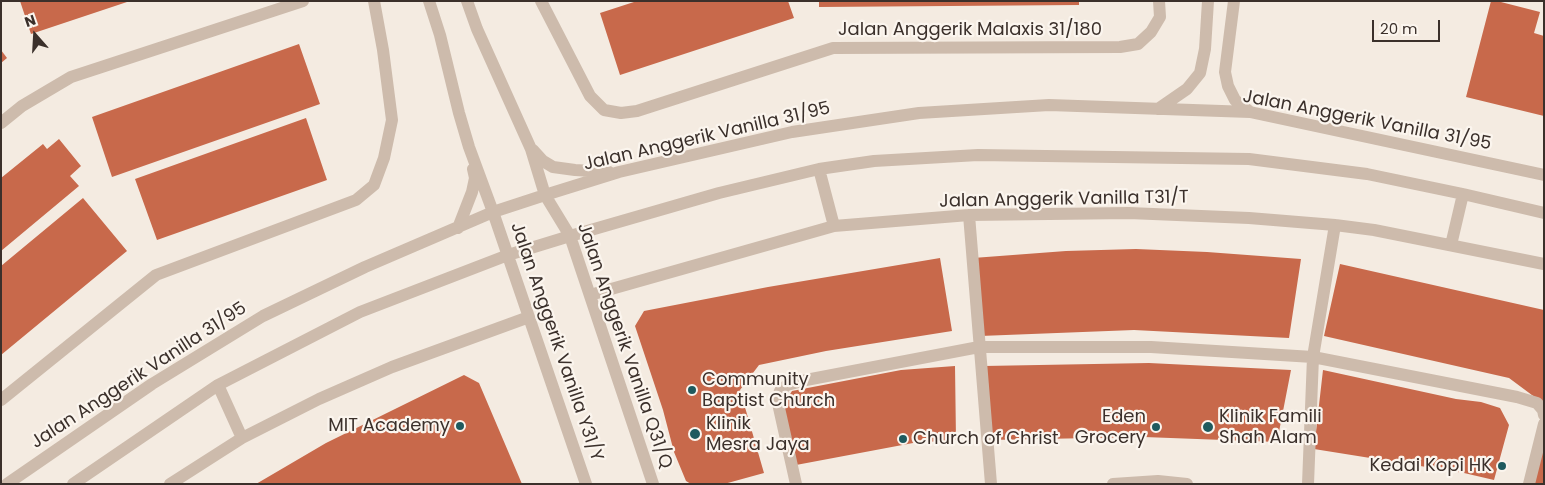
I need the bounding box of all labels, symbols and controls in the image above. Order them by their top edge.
north arrow [10,10,60,60]
text: N [22,10,38,32]
scale bar [1375,10,1442,42]
text: 20 m [1380,18,1418,39]
street label: Jalan Anggerik Malaxis 31/180 [838,19,1102,41]
street label: Jalan Anggerik Vanilla 31/95 [1241,86,1493,156]
street label: Jalan Anggerik Vanilla 31/95 [581,98,833,176]
street label: Jalan Anggerik Vanilla T31/T [939,187,1189,213]
street label: Jalan Anggerik Vanilla Y31/Y [505,220,607,464]
street label: Jalan Anggerik Vanilla Q31/Q [572,220,676,472]
street label: Jalan Anggerik Vanilla 31/95 [27,298,251,454]
place label: Community Baptist Church [702,369,835,412]
marker: Community Baptist Church [686,384,698,396]
place label: Eden Grocery [1075,406,1146,448]
place label: Klinik Famili Shah Alam [1219,406,1322,448]
place label: Klinik Mesra Jaya [706,413,810,456]
place label: MIT Academy [328,415,450,437]
marker: MIT Academy [454,420,466,432]
marker: Klinik Famili Shah Alam [1201,420,1215,434]
marker: Eden Grocery [1150,421,1162,433]
marker: Klinik Mesra Jaya [688,427,702,441]
place label: Church of Christ [913,428,1059,450]
marker: Church of Christ [897,433,909,445]
place label: Kedai Kopi HK [1370,455,1492,477]
marker: Kedai Kopi HK [1496,460,1508,472]

